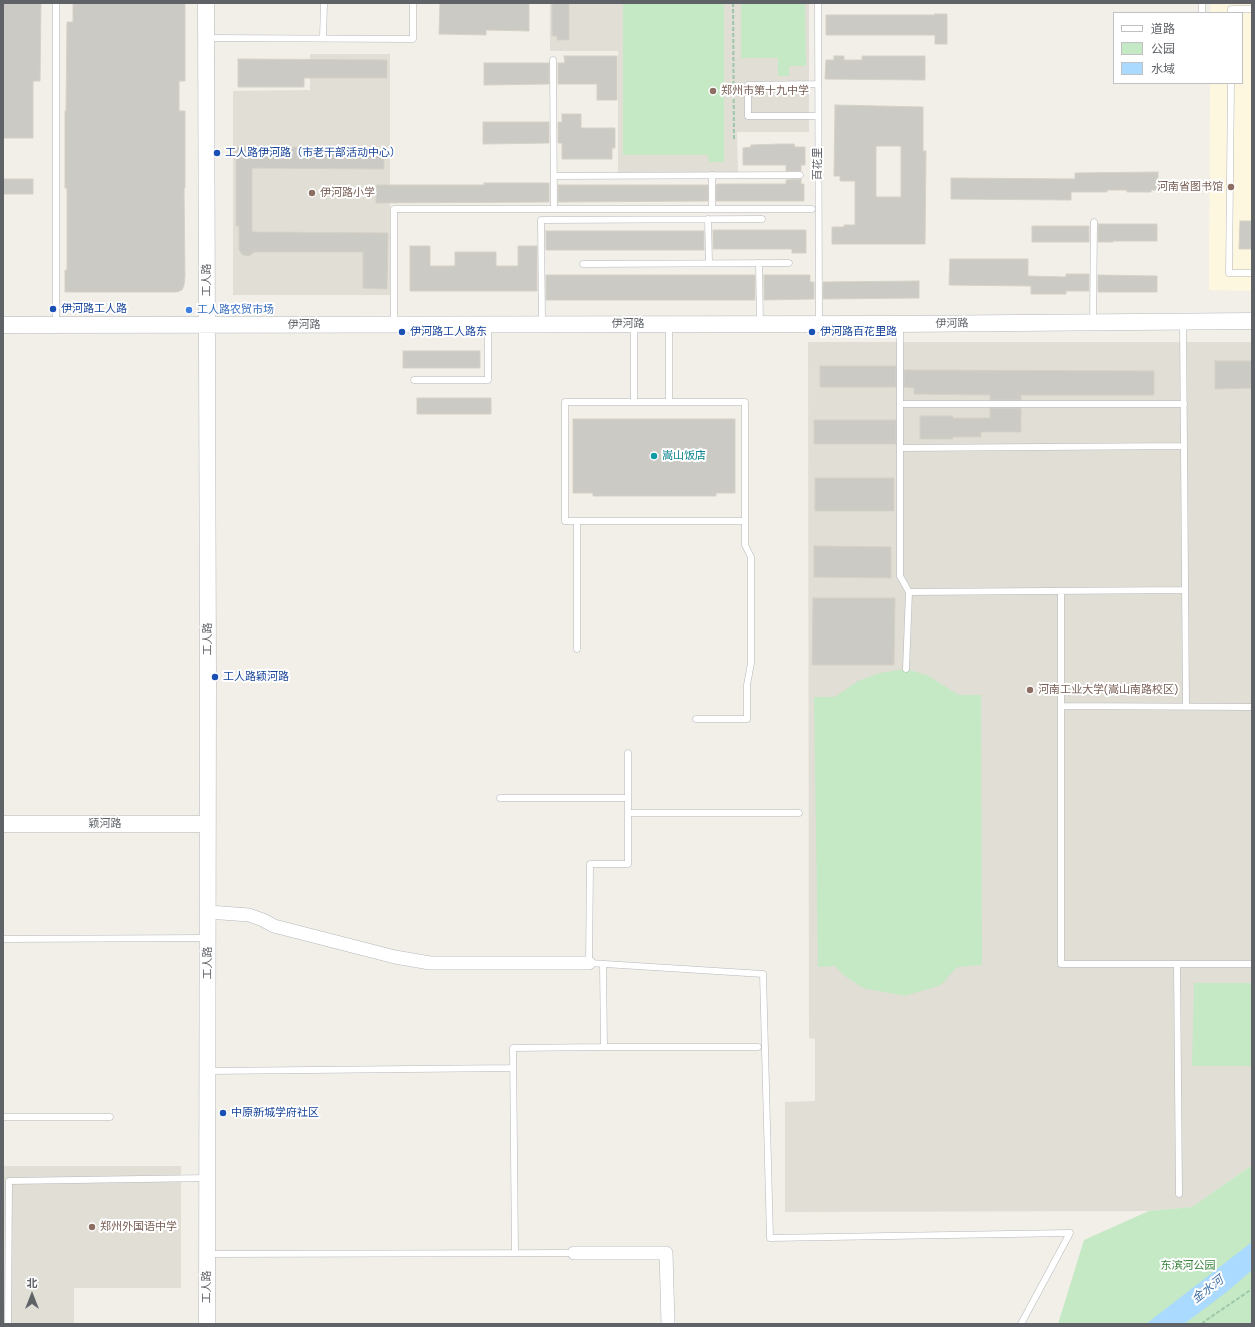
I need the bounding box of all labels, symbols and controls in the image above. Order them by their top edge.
legend [1113,12,1243,84]
text: 道路 [1151,21,1175,37]
text: 公园 [1151,41,1175,57]
text: 水域 [1151,61,1175,77]
place label: 郑州市第十九中学 [721,84,809,98]
marker: 郑州市第十九中学 [708,86,718,96]
place label: 工人路伊河路（市老干部活动中心） [225,146,401,160]
marker: 工人路伊河路（市老干部活动中心） [212,148,222,158]
street label: 百花里 [811,148,825,180]
place label: 河南省图书馆 [1157,180,1223,194]
marker: 河南省图书馆 [1226,182,1236,192]
place label: 伊河路小学 [320,186,375,200]
marker: 伊河路小学 [307,188,317,198]
street label: 工人路 [200,264,214,296]
place label: 伊河路工人路 [61,302,127,316]
place label: 工人路农贸市场 [197,303,274,317]
marker: 伊河路工人路 [48,304,58,314]
marker: 工人路农贸市场 [184,305,194,315]
street label: 伊河路 [612,317,644,331]
street label: 伊河路 [935,317,969,331]
street label: 伊河路 [288,318,320,332]
place label: 伊河路工人路东 [410,325,487,339]
place label: 伊河路百花里路 [820,325,897,339]
marker: 伊河路工人路东 [397,327,407,337]
marker: 伊河路百花里路 [807,327,817,337]
place label: 嵩山饭店 [662,449,706,463]
marker: 嵩山饭店 [649,451,659,461]
street label: 工人路 [201,623,215,655]
place label: 工人路颖河路 [223,670,289,684]
marker: 工人路颖河路 [210,672,220,682]
place label: 河南工业大学(嵩山南路校区) [1038,683,1178,697]
marker: 河南工业大学(嵩山南路校区) [1025,685,1035,695]
street label: 颖河路 [89,817,121,831]
street label: 工人路 [201,947,215,979]
place label: 中原新城学府社区 [231,1106,319,1120]
marker: 中原新城学府社区 [218,1108,228,1118]
place label: 郑州外国语中学 [100,1220,177,1234]
marker: 郑州外国语中学 [87,1222,97,1232]
park label: 东滨河公园 [1161,1259,1215,1273]
street label: 工人路 [200,1271,214,1303]
water label: 金水河 [1189,1273,1227,1307]
north arrow [12,1275,52,1315]
text: 北 [27,1276,38,1290]

